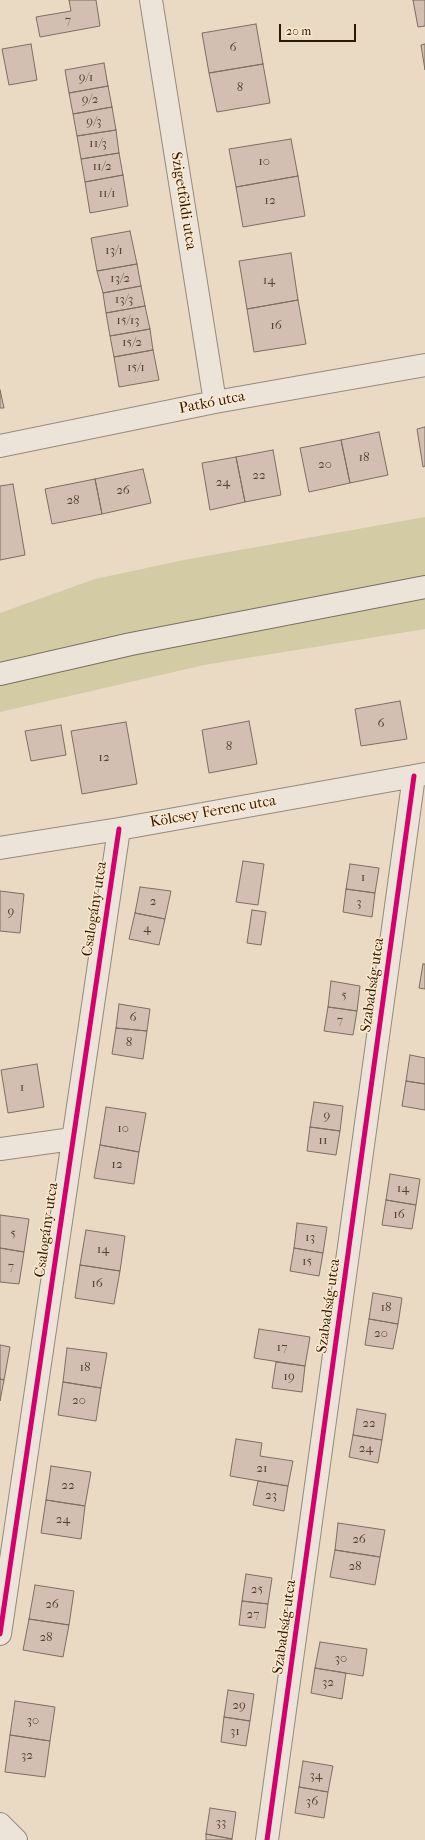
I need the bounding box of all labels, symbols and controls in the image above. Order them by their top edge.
house number: 7 [65,13,71,29]
scale bar [281,16,358,42]
text: 20 m [286,24,311,38]
house number: 6 [229,40,237,56]
house number: 9/1 [79,70,93,86]
house number: 8 [237,80,243,96]
house number: 9/2 [82,92,98,108]
house number: 9/3 [86,114,102,130]
house number: 11/3 [89,136,107,152]
street label: Szigetföldi utca [166,151,200,251]
house number: 10 [258,154,270,170]
house number: 11/2 [92,159,112,175]
house number: 11/1 [98,186,116,202]
house number: 12 [264,193,276,209]
house number: 13/1 [105,243,123,259]
house number: 13/2 [110,271,130,287]
house number: 14 [263,273,275,289]
house number: 13/3 [115,292,133,308]
house number: 15/13 [116,313,140,329]
house number: 16 [270,318,282,334]
house number: 15/2 [122,335,142,351]
house number: 15/1 [127,360,145,376]
street label: Patkó utca [177,388,247,418]
house number: 18 [358,450,370,466]
house number: 20 [318,457,332,473]
house number: 22 [252,468,266,484]
house number: 24 [216,475,230,491]
house number: 26 [116,483,130,499]
house number: 28 [66,493,80,509]
house number: 6 [377,716,385,732]
house number: 8 [226,739,232,755]
house number: 12 [98,750,110,766]
street label: Kölcsey Ferenc utca [149,792,277,832]
street label: Csalogány utca [79,860,111,958]
house number: 1 [361,870,365,886]
house number: 2 [150,894,156,910]
house number: 3 [356,895,362,911]
house number: 9 [8,904,14,920]
house number: 4 [143,921,151,937]
street label: Szabadság utca [357,937,389,1033]
house number: 5 [341,988,347,1004]
house number: 6 [129,1010,137,1026]
house number: 7 [337,1013,343,1029]
house number: 8 [126,1035,132,1051]
house number: 1 [20,1080,24,1096]
house number: 9 [324,1108,330,1124]
house number: 10 [117,1121,129,1137]
house number: 11 [318,1133,328,1149]
house number: 12 [111,1157,123,1173]
street label: Csalogány utca [31,1181,63,1279]
house number: 14 [397,1181,409,1197]
house number: 16 [393,1207,405,1223]
house number: 5 [10,1226,16,1242]
house number: 13 [305,1230,315,1246]
house number: 14 [97,1242,109,1258]
house number: 15 [302,1254,312,1270]
street label: Szabadság utca [313,1258,345,1354]
house number: 7 [8,1259,14,1275]
house number: 16 [91,1276,103,1292]
house number: 18 [380,1300,392,1316]
house number: 20 [374,1326,388,1342]
house number: 17 [277,1340,287,1356]
house number: 18 [79,1360,91,1376]
house number: 19 [283,1369,295,1385]
house number: 20 [72,1393,86,1409]
house number: 22 [362,1416,376,1432]
house number: 24 [359,1441,373,1457]
house number: 21 [256,1461,268,1477]
house number: 22 [61,1478,75,1494]
house number: 23 [265,1488,277,1504]
house number: 24 [56,1512,70,1528]
house number: 26 [352,1532,366,1548]
house number: 28 [348,1559,362,1575]
street label: Szabadság utca [269,1579,301,1675]
house number: 25 [251,1582,263,1598]
house number: 26 [45,1597,59,1613]
house number: 27 [247,1607,259,1623]
house number: 28 [39,1630,53,1646]
house number: 30 [335,1651,347,1667]
house number: 32 [322,1675,334,1691]
house number: 29 [232,1698,246,1714]
house number: 30 [27,1713,39,1729]
house number: 31 [230,1724,240,1740]
house number: 32 [21,1748,33,1764]
house number: 34 [309,1768,323,1784]
house number: 36 [306,1794,318,1810]
house number: 33 [216,1815,226,1831]

